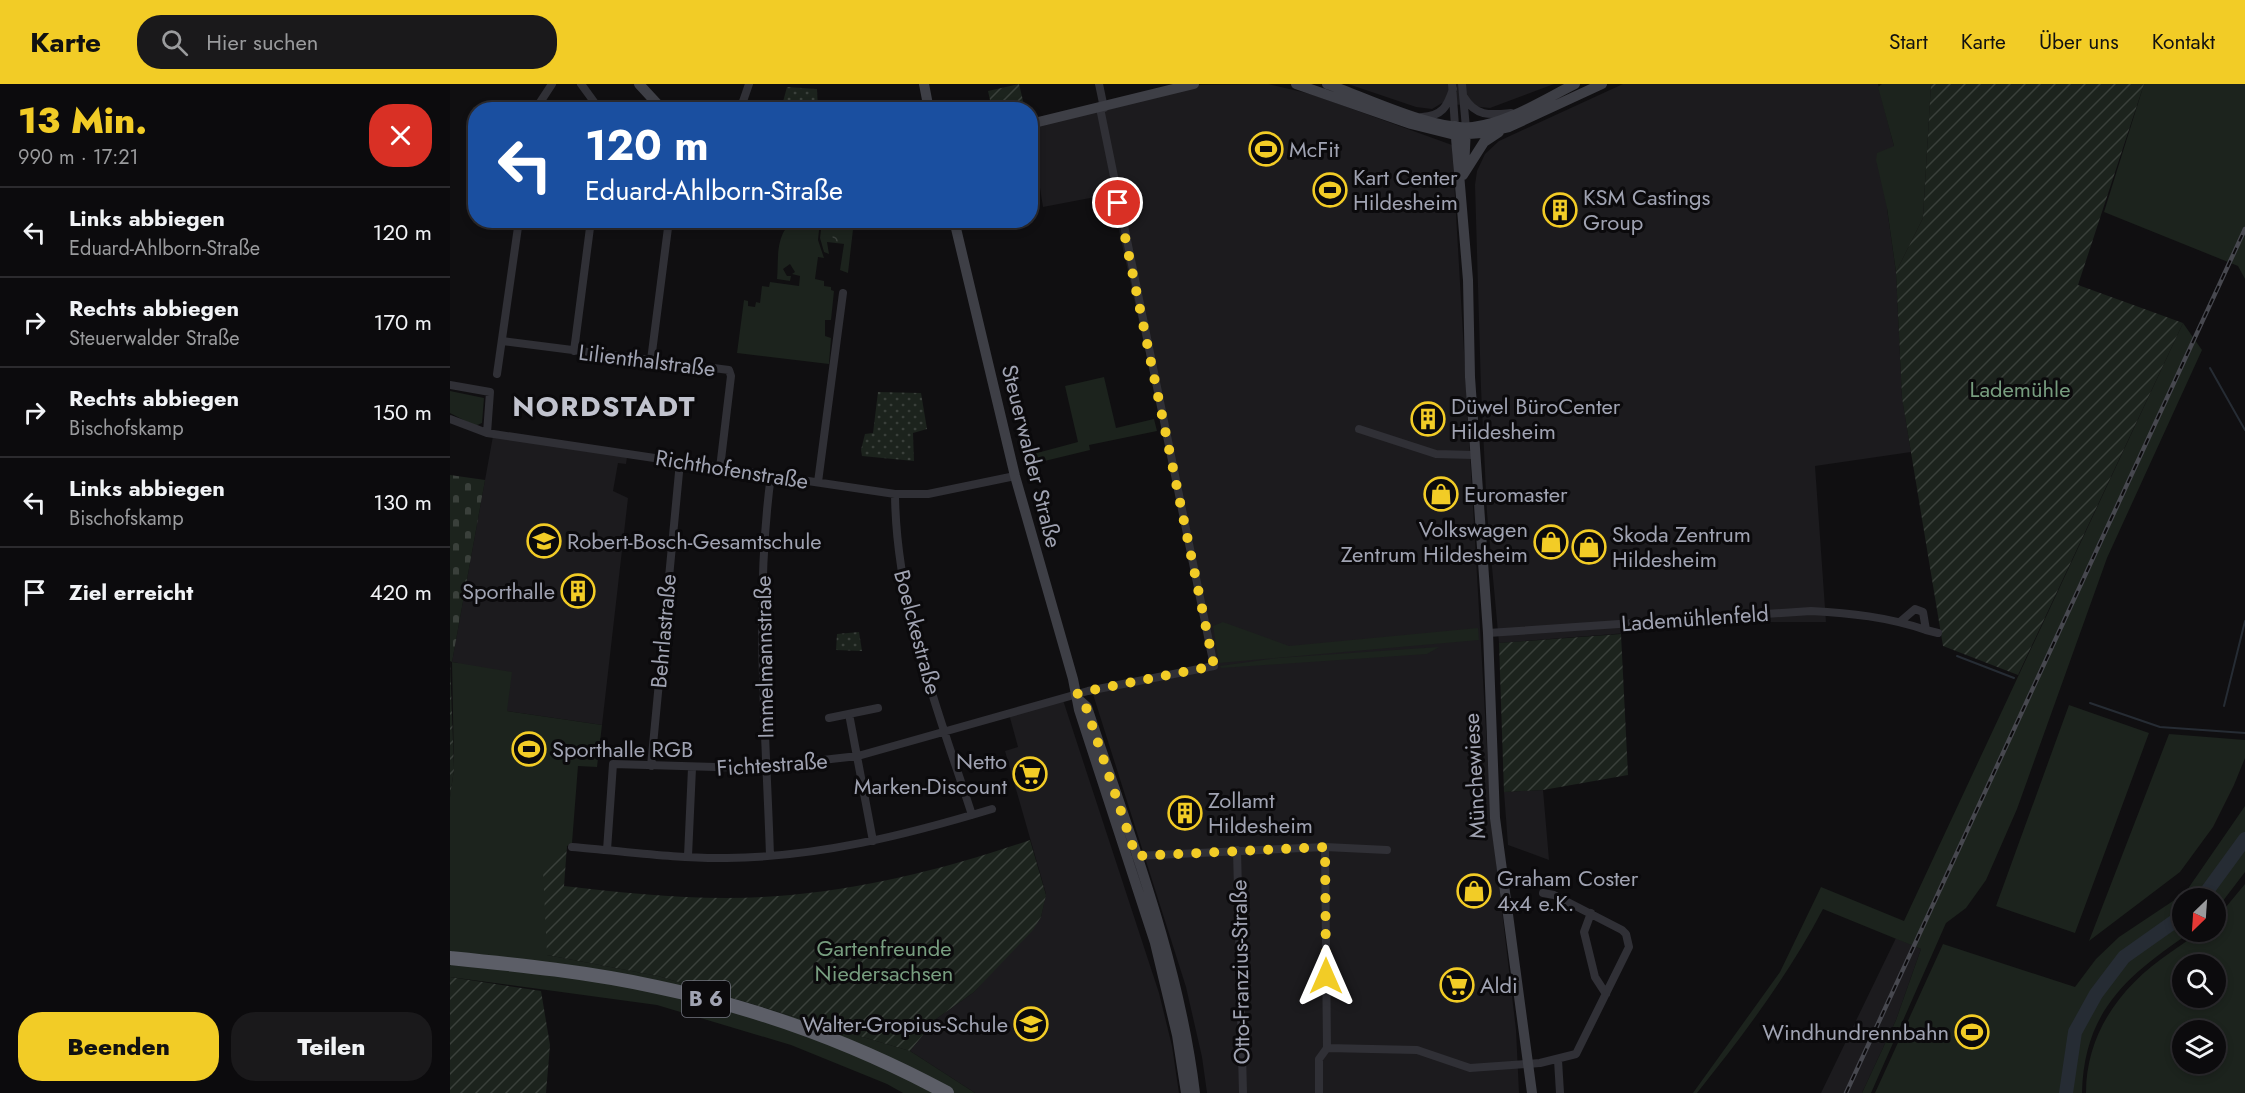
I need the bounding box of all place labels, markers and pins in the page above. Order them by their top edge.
sports icon: McFit [1248,131,1284,167]
place label: McFit [1289,133,1340,165]
place label: Kart Center Hildesheim [1353,161,1458,218]
sports icon: Kart Center Hildesheim [1312,172,1348,208]
pin [1092,177,1143,228]
place label: KSM Castings Group [1583,181,1711,238]
building icon: KSM Castings Group [1542,192,1578,228]
place label: Düwel BüroCenter Hildesheim [1451,390,1621,447]
building icon: Düwel BüroCenter Hildesheim [1410,401,1446,437]
shop icon: Euromaster [1423,476,1459,512]
place label: Euromaster [1464,478,1568,510]
place label: Volkswagen Zentrum Hildesheim [1341,513,1528,570]
place label: Skoda Zentrum Hildesheim [1612,518,1751,575]
school or university icon: Robert-Bosch-Gesamtschule [526,523,562,559]
shop icon: Volkswagen Zentrum Hildesheim [1533,524,1569,560]
place label: Robert-Bosch-Gesamtschule [567,525,822,557]
shop icon: Skoda Zentrum Hildesheim [1571,529,1607,565]
building icon: Sporthalle [560,573,596,609]
place label: Sporthalle [462,575,555,607]
sports icon: Sporthalle RGB [511,731,547,767]
place label: Sporthalle RGB [552,733,693,765]
place label: Netto Marken-Discount [854,745,1008,802]
supermarket icon: Netto Marken-Discount [1012,756,1048,792]
place label: Zollamt Hildesheim [1208,784,1313,841]
building icon: Zollamt Hildesheim [1167,795,1203,831]
place label: Graham Coster 4x4 e.K. [1497,862,1639,919]
shop icon: Graham Coster 4x4 e.K. [1456,873,1492,909]
supermarket icon: Aldi [1439,967,1475,1003]
place label: Aldi [1480,969,1518,1001]
school or university icon: Walter-Gropius-Schule [1013,1006,1049,1042]
place label: Walter-Gropius-Schule [802,1008,1008,1040]
sports icon: Windhundrennbahn [1954,1014,1990,1050]
place label: Windhundrennbahn [1762,1016,1949,1048]

